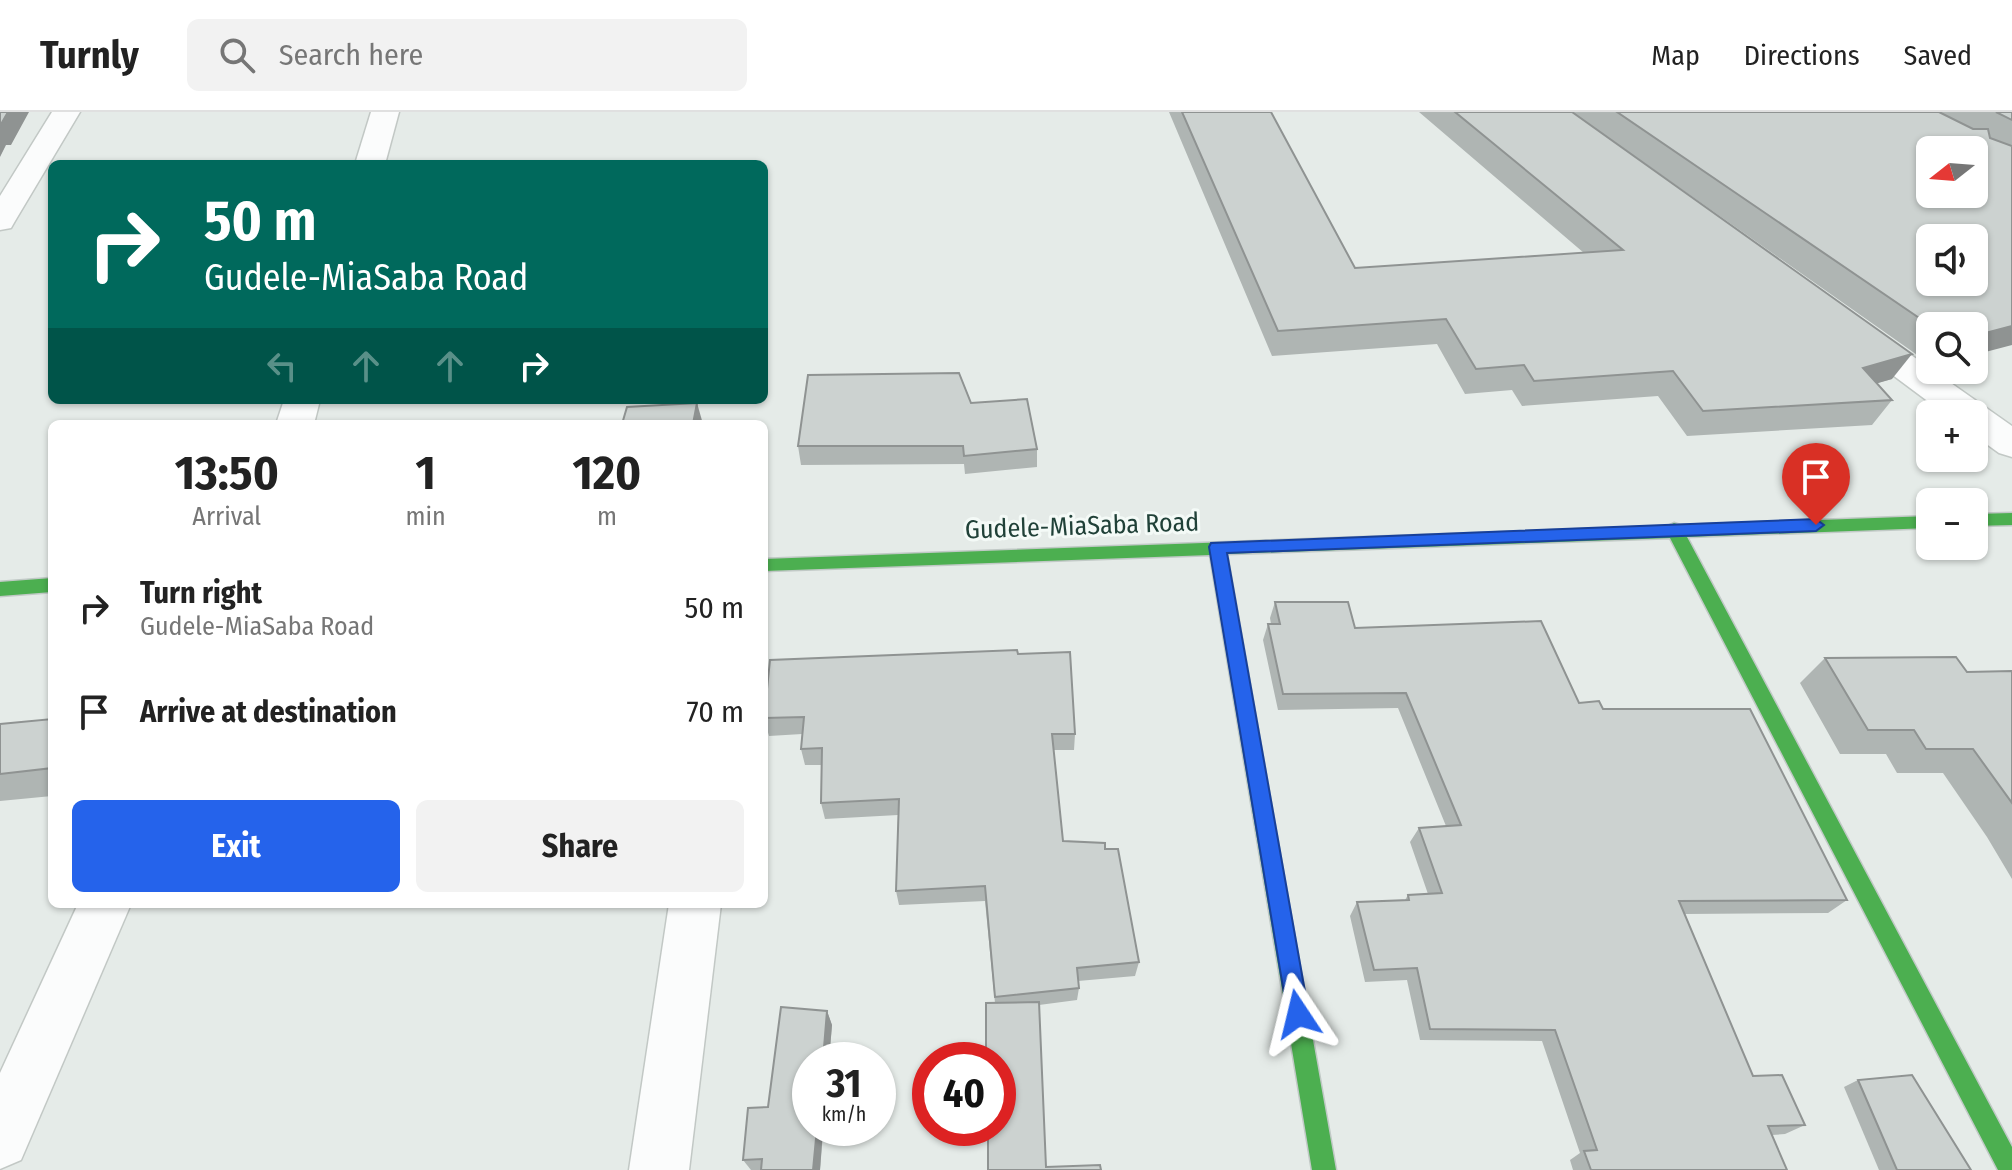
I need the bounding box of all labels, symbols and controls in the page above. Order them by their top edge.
search box [187,19,747,91]
text: Turnly [40,32,139,78]
icon: search [215,33,259,77]
text: Search here [279,37,423,73]
text: Map [1651,39,1700,72]
text: Directions [1744,39,1860,72]
text: Saved [1904,39,1972,72]
north arrow [1916,136,1988,208]
map controls [1916,136,1988,560]
text: 50 m [204,188,316,255]
icon: right [72,192,176,296]
button: sound [1916,224,1988,296]
text: Gudele-MiaSaba Road [204,256,528,300]
button: search [1916,312,1988,384]
icon: left [260,344,304,388]
icon: ahead [344,344,388,388]
icon: ahead [428,344,472,388]
icon: right [512,344,556,388]
button: + [1916,400,1988,472]
pin [1782,443,1850,525]
text: 13:50 [175,444,279,502]
text: 1 [416,444,436,502]
text: 120 [573,444,641,502]
icon: arrive [1794,455,1838,499]
button: − [1916,488,1988,560]
text: Arrival [192,501,261,532]
text: min [406,501,446,532]
text: m [597,501,617,532]
street label: Gudele-MiaSaba Road [964,506,1200,546]
text: Turn right [140,575,262,611]
icon: right [72,586,116,630]
text: 50 m [684,590,744,626]
text: Gudele-MiaSaba Road [140,611,374,642]
icon: arrive [72,690,116,734]
text: Arrive at destination [140,694,397,730]
text: 70 m [686,694,744,730]
button: Exit [72,800,400,892]
button: Share [416,800,744,892]
position arrow [1256,972,1340,1056]
speed limit sign: 40 [912,1042,1016,1146]
text: 31 [826,1060,862,1108]
text: km/h [822,1102,866,1126]

